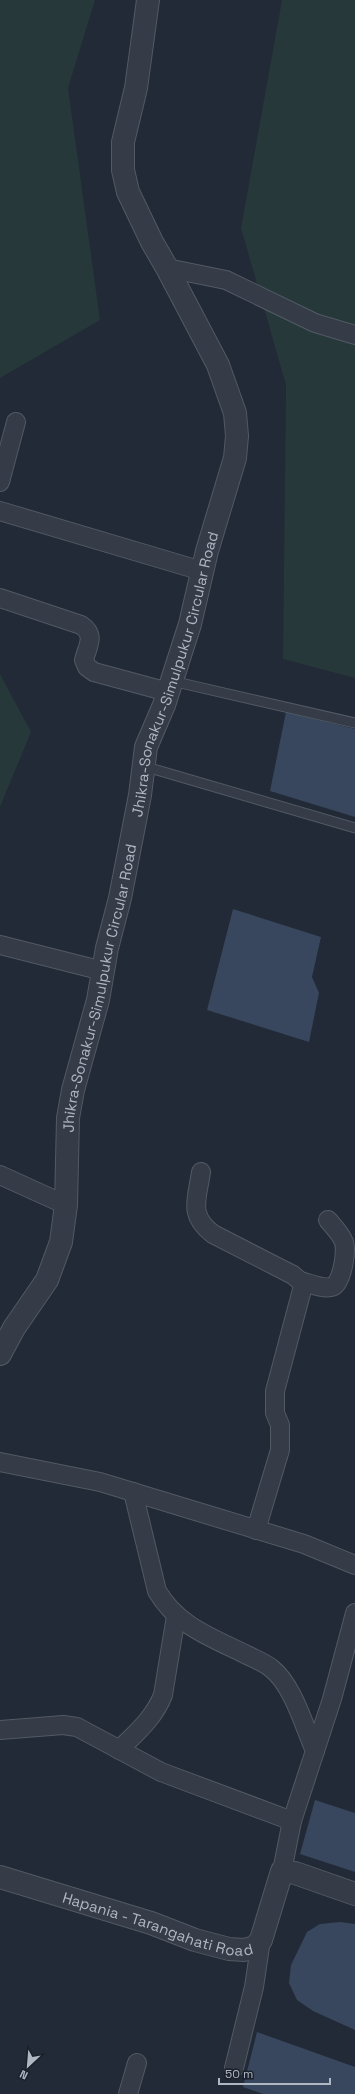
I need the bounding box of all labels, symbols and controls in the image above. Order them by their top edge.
street label: Jhikra-Sonakur-Simulpukur Circular Road [126,529,222,818]
street label: Jhikra-Sonakur-Simulpukur Circular Road [58,842,140,1133]
street label: Hapania - Tarangahati Road [60,1887,255,1959]
north arrow [8,2046,48,2086]
scale bar [219,2060,330,2086]
text: 50 m [225,2066,253,2082]
text: N [17,2067,30,2083]

